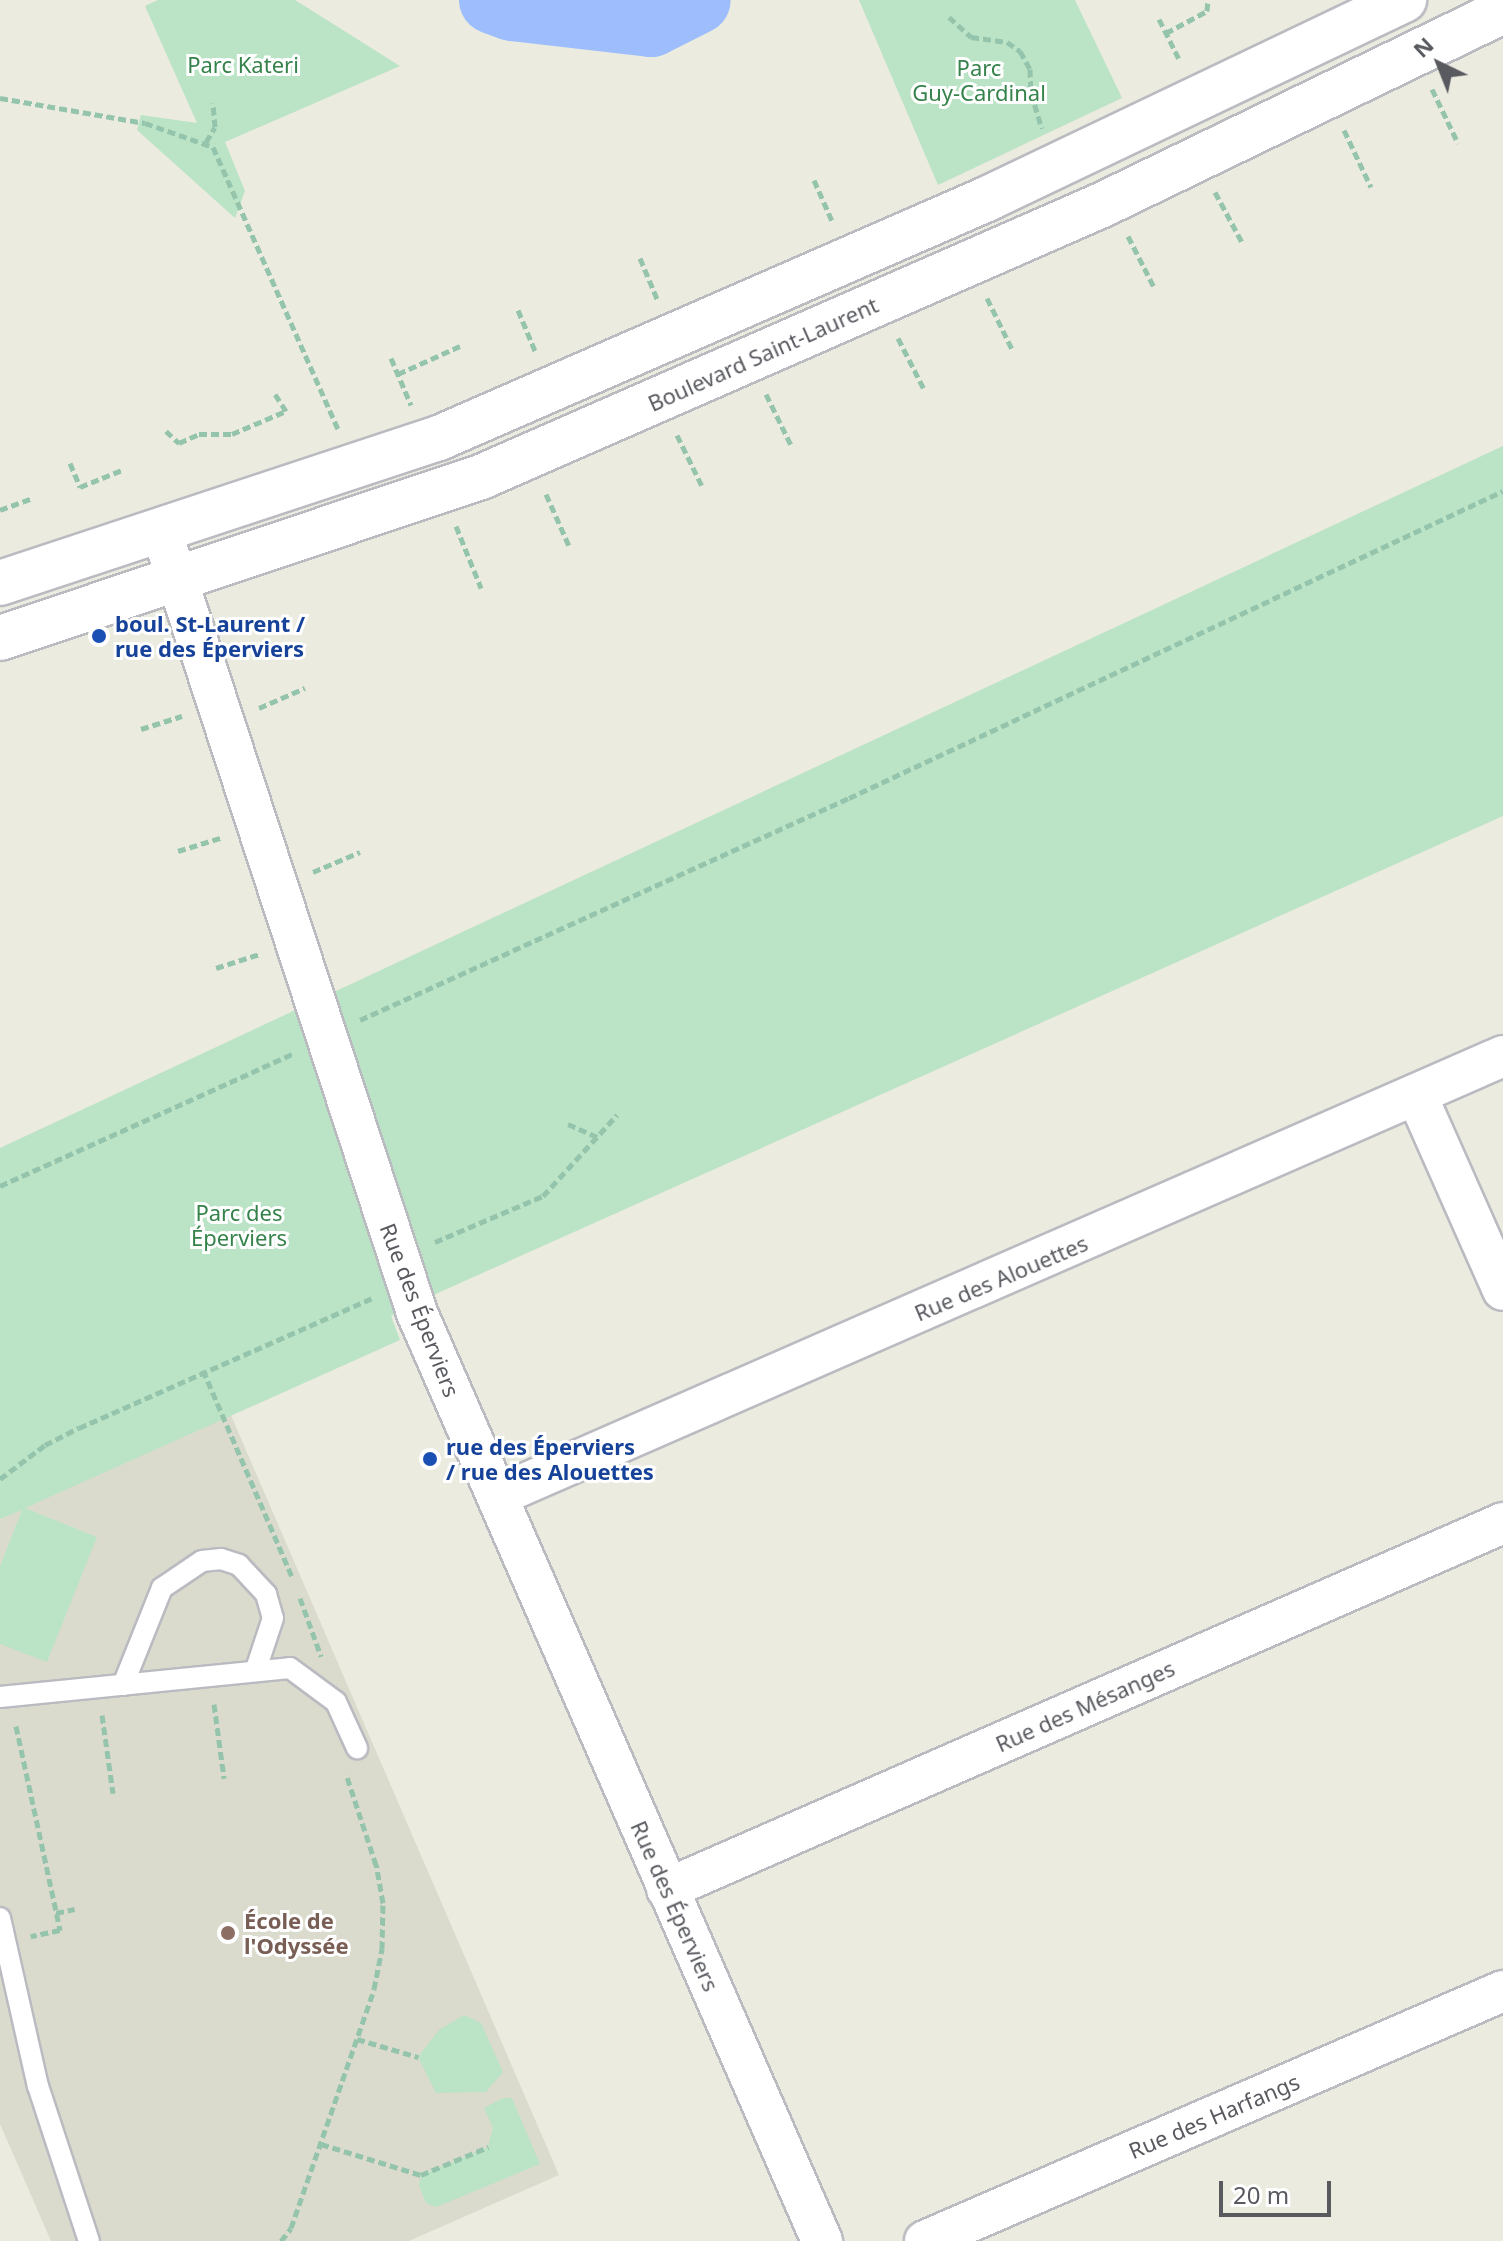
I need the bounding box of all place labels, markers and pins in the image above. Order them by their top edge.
place label: boul. St-Laurent / rue des Éperviers [115,610,305,662]
marker: boul. St-Laurent / rue des Éperviers [90,627,108,645]
place label: rue des Éperviers / rue des Alouettes [446,1433,654,1484]
marker: rue des Éperviers / rue des Alouettes [421,1450,439,1468]
place label: École de l'Odyssée [244,1907,349,1958]
marker: École de l'Odyssée [219,1924,237,1942]

